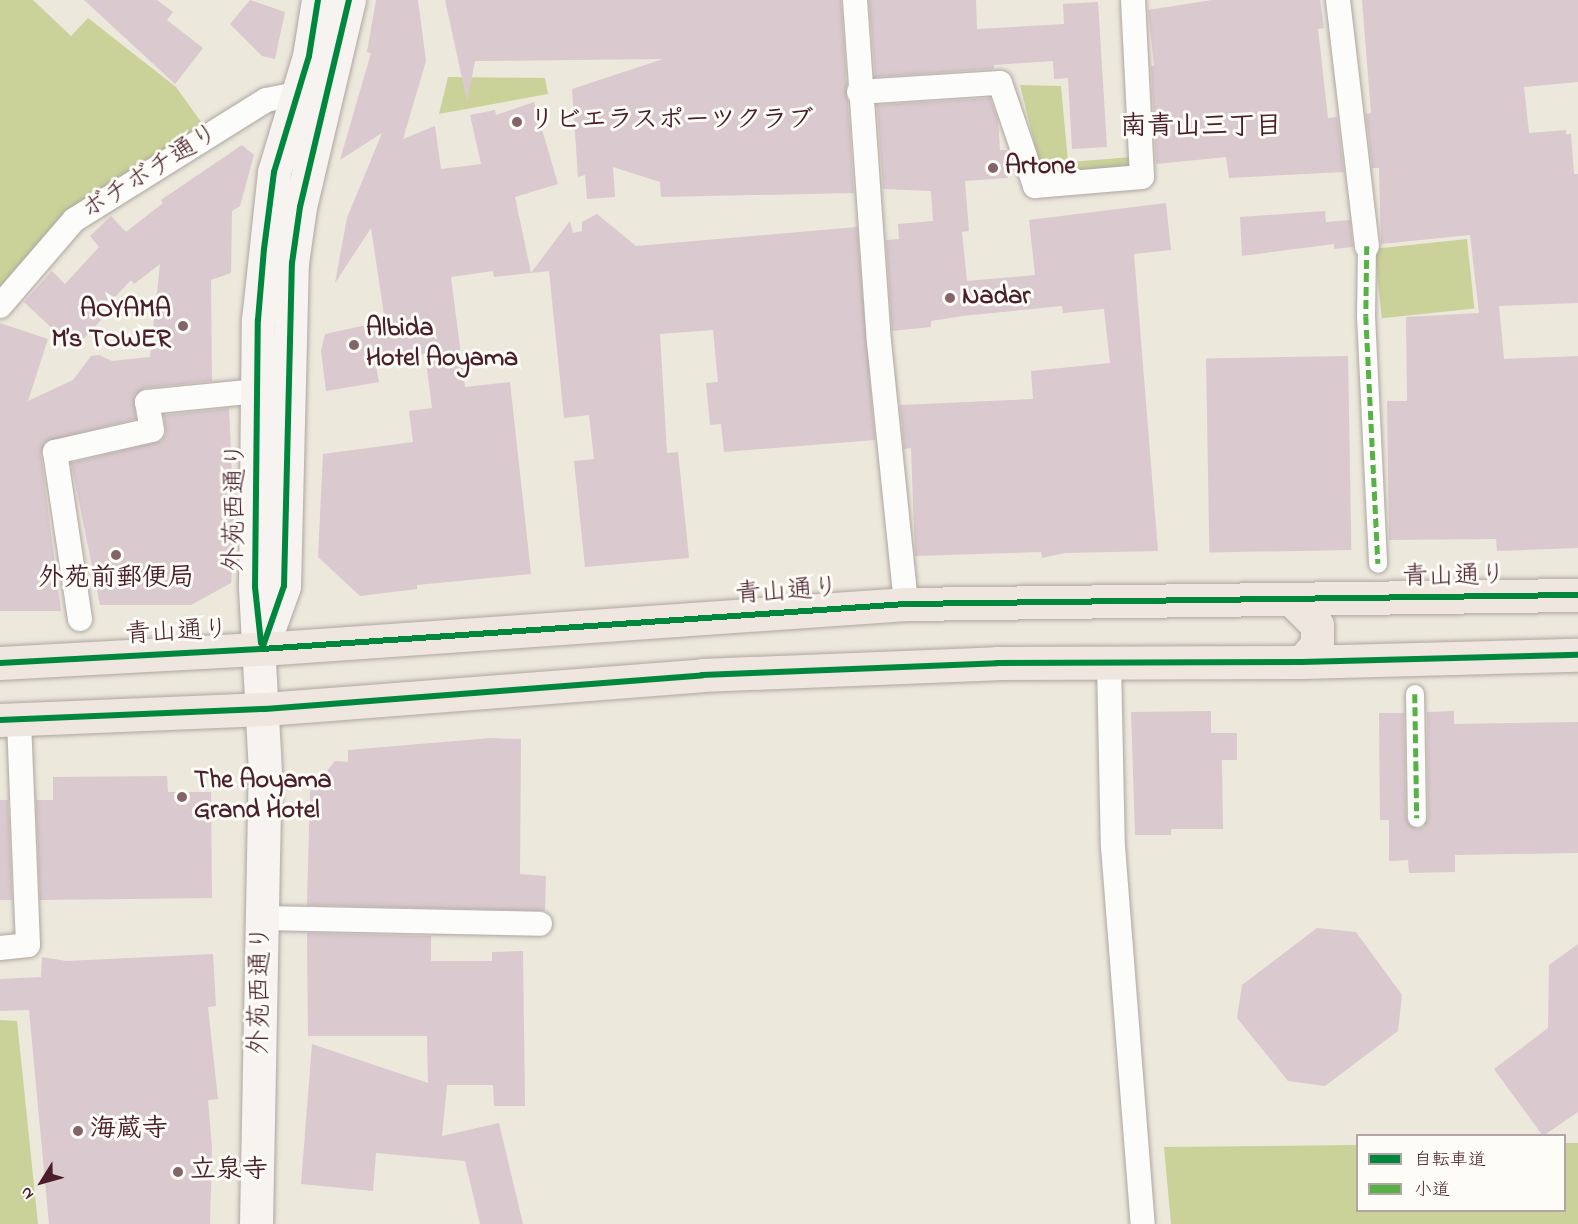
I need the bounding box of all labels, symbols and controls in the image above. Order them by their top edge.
place label: リビエラスポーツクラブ [529,106,815,138]
district label: 南青山三丁目 [1120,112,1282,144]
marker: リビエラスポーツクラブ [510,115,524,129]
street label: ボチボチ通り [77,118,225,228]
place label: Artone [1005,152,1076,184]
marker: Artone [986,161,1000,175]
place label: Nadar [962,282,1030,314]
marker: Nadar [943,291,957,305]
place label: AOYAMA M’s TOWER [52,295,171,356]
place label: Albida Hotel Aoyama [366,314,518,376]
marker: AOYAMA M’s TOWER [176,319,190,333]
marker: Albida Hotel Aoyama [347,338,361,352]
street label: 外苑西通り [220,442,254,572]
marker: 外苑前郵便局 [109,548,123,562]
street label: 青山通り [1402,561,1506,595]
place label: 外苑前郵便局 [38,564,194,596]
street label: 青山通り [734,574,840,612]
street label: 青山通り [124,616,230,652]
place label: The Aoyama Grand Hotel [194,766,332,828]
marker: The Aoyama Grand Hotel [175,790,189,804]
street label: 外苑西通り [245,925,279,1055]
place label: 海蔵寺 [90,1115,168,1147]
marker: 海蔵寺 [71,1124,85,1138]
legend [1356,1134,1566,1212]
text: 自転車道 [1414,1148,1486,1174]
north arrow [12,1152,72,1212]
place label: 立泉寺 [190,1156,268,1188]
marker: 立泉寺 [171,1165,185,1179]
text: 小道 [1414,1178,1450,1204]
text: N [15,1181,40,1204]

